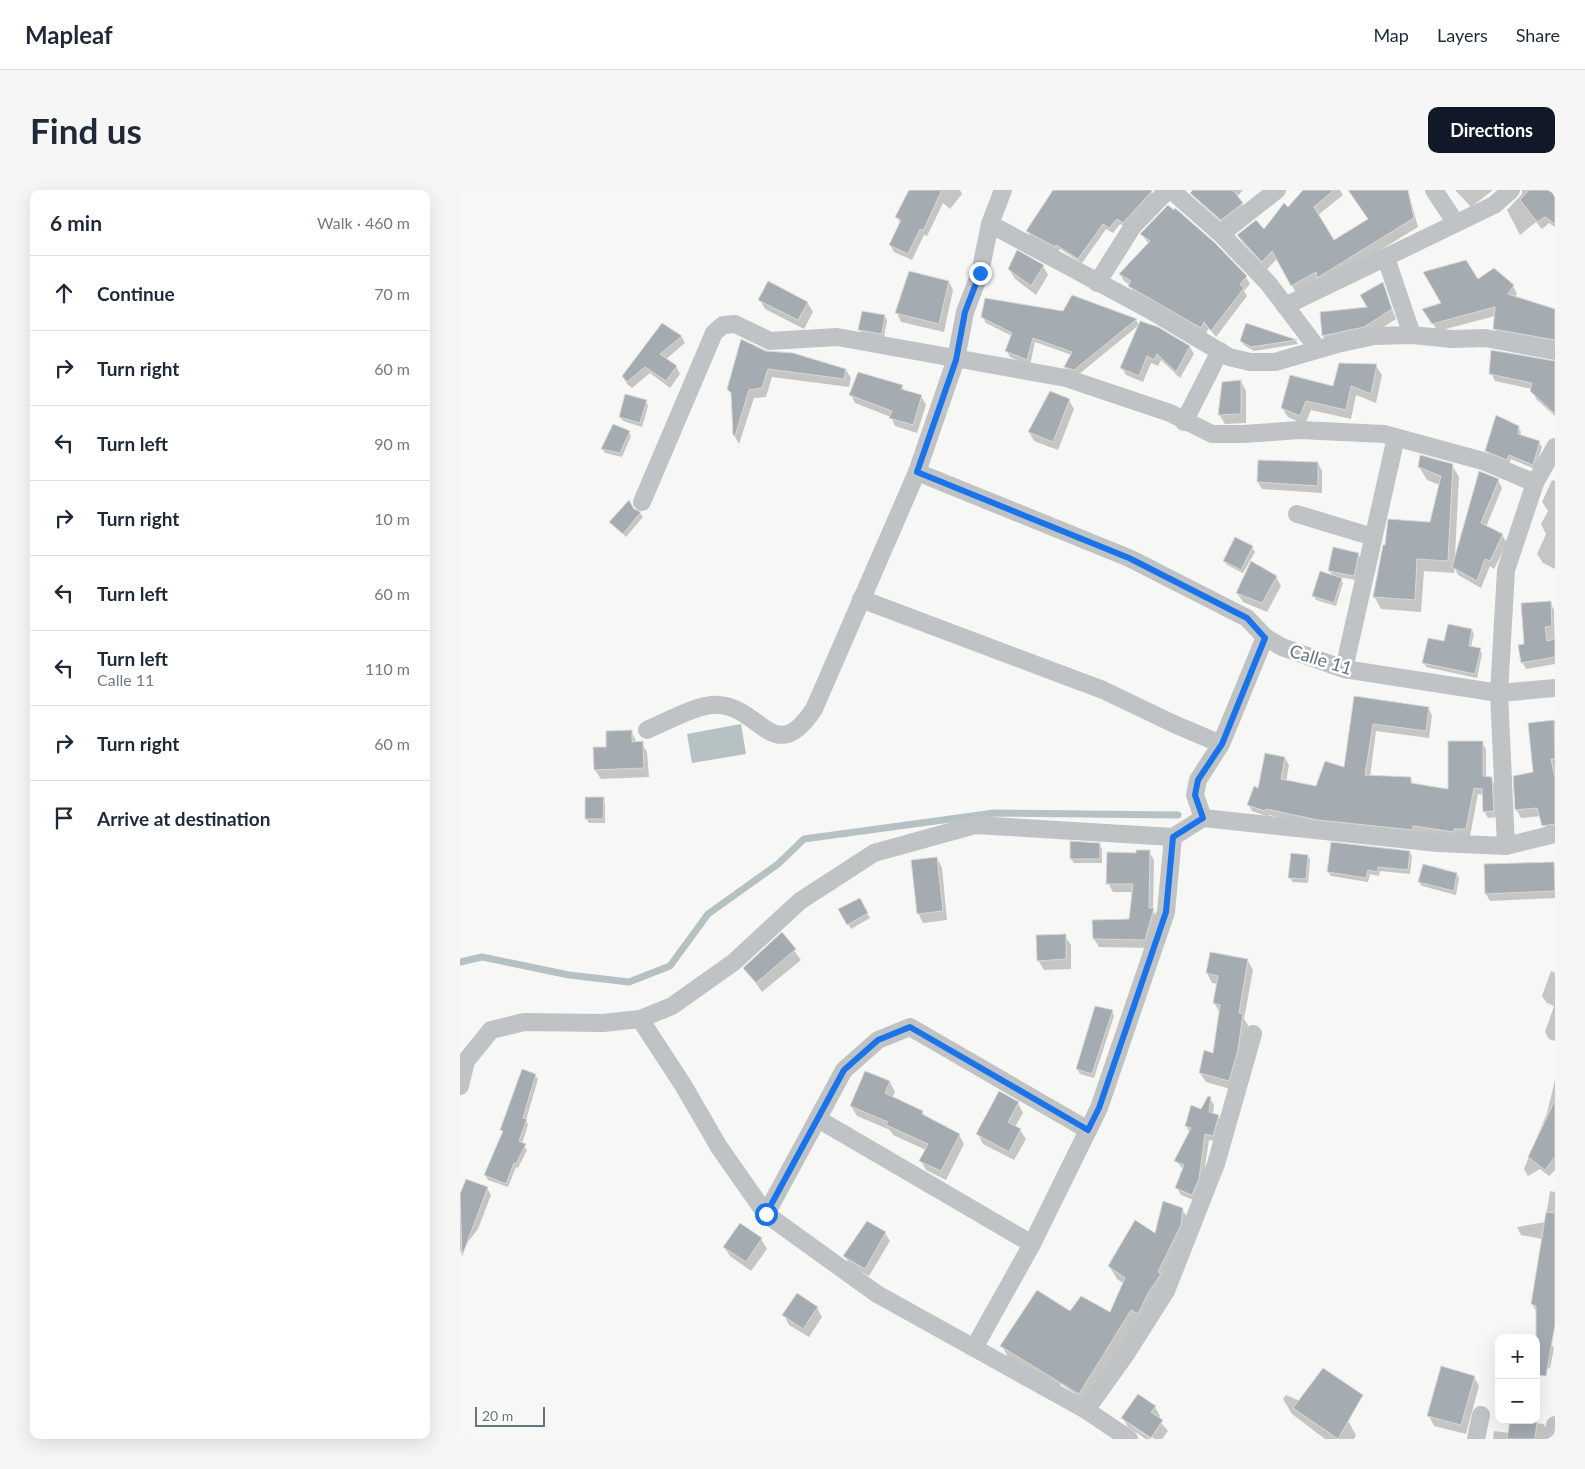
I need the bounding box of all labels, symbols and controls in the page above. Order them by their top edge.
text: Mapleaf [25,20,113,49]
text: Map [1373,24,1409,46]
text: Layers [1437,24,1488,46]
text: Share [1516,24,1560,46]
button: Directions [1428,107,1555,153]
text: Find us [30,109,142,151]
text: 6 min [50,210,102,235]
text: Walk · 460 m [317,213,410,232]
route end [969,262,992,285]
icon: ahead [50,279,78,307]
text: Continue [97,282,175,305]
text: 70 m [374,284,410,303]
icon: right [50,354,78,382]
text: Turn right [97,357,179,380]
text: 60 m [374,359,410,378]
icon: left [50,429,78,457]
text: Turn left [97,432,168,455]
text: 90 m [374,434,410,453]
icon: right [50,504,78,532]
text: Turn right [97,507,179,530]
text: 10 m [374,509,410,528]
icon: left [50,579,78,607]
text: Turn left [97,582,168,605]
text: 60 m [374,584,410,603]
street label: Calle 11 [1287,639,1355,679]
text: Turn left [97,647,168,670]
icon: left [50,654,78,682]
text: 110 m [365,659,410,678]
text: Calle 11 [97,670,154,689]
icon: right [50,729,78,757]
text: Turn right [97,732,179,755]
text: 60 m [374,734,410,753]
icon: arrive [50,804,78,832]
text: Arrive at destination [97,807,270,830]
route start [755,1203,778,1226]
map controls [1495,1334,1540,1424]
button: + [1495,1334,1540,1379]
button: − [1495,1379,1540,1424]
scale bar [475,1404,545,1427]
text: 20 m [482,1407,513,1424]

